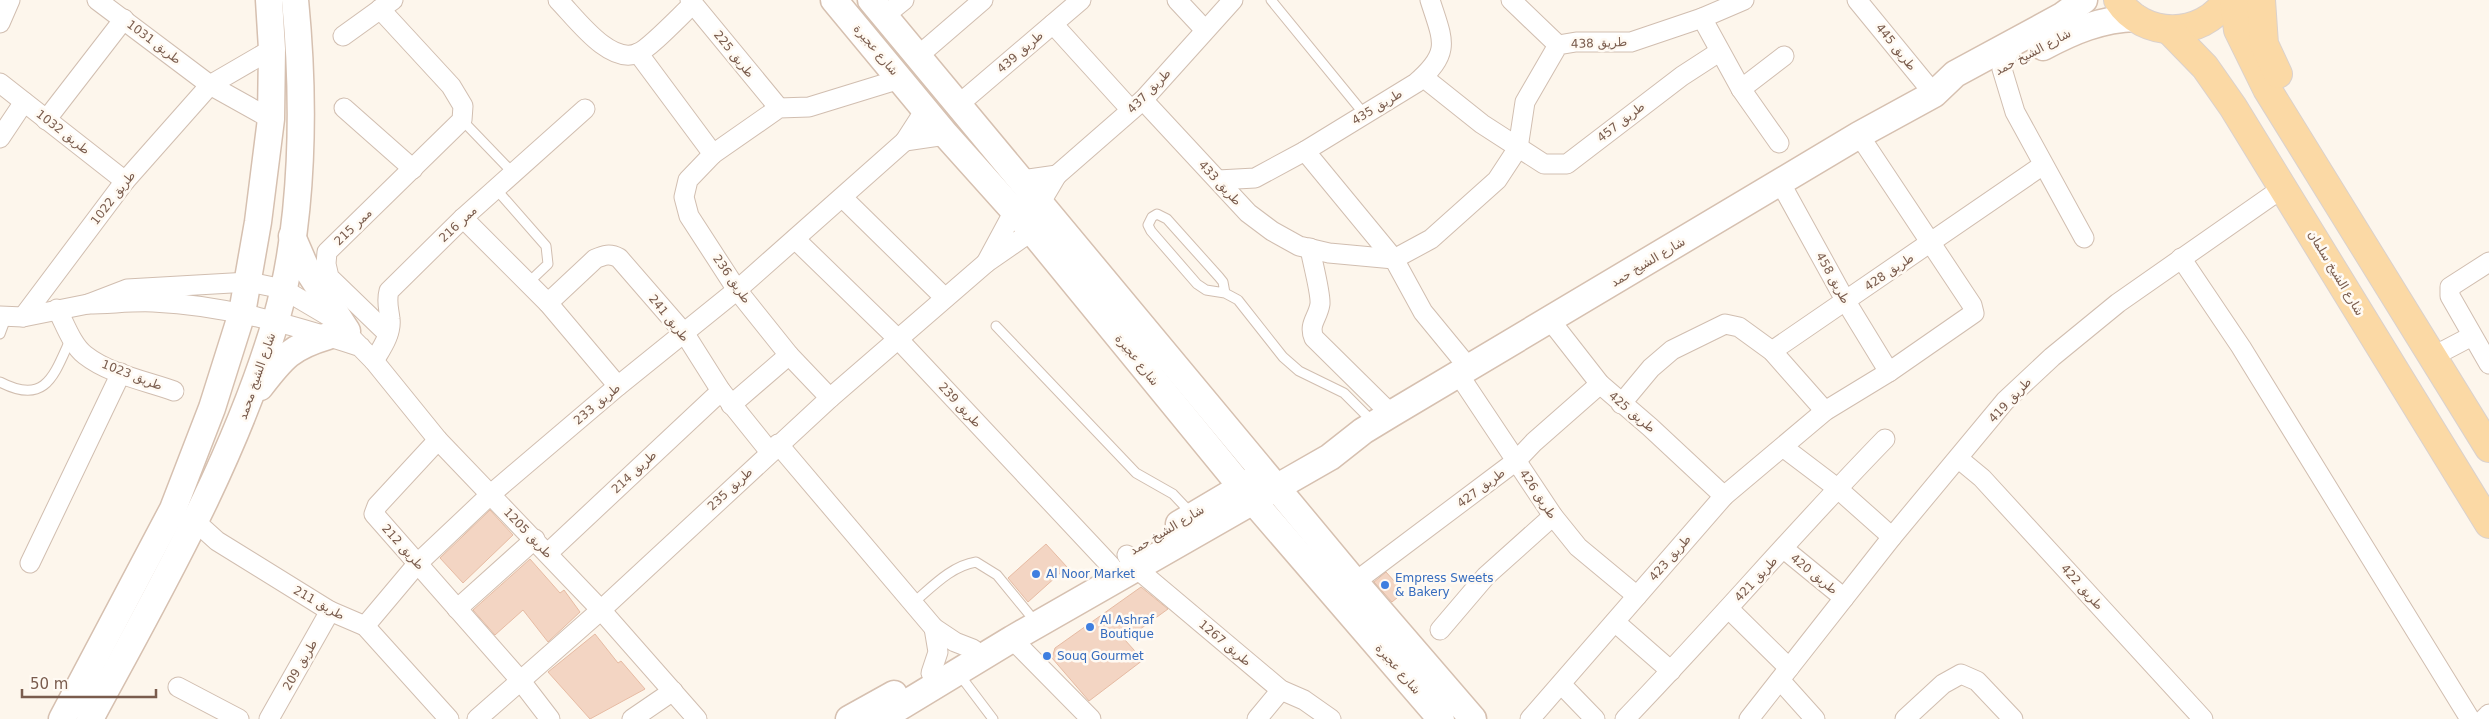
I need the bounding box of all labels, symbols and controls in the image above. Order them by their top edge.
street label: طريق 1031 [124,17,184,68]
street label: طريق 445 [1872,21,1919,74]
street label: شارع عجيرة [850,22,901,79]
street label: شارع الشيخ حمد [1993,26,2074,79]
street label: طريق 225 [710,28,757,81]
street label: طريق 439 [994,28,1046,76]
street label: طريق 438 [1571,35,1627,52]
street label: طريق 437 [1124,66,1174,117]
street label: طريق 435 [1349,87,1405,128]
street label: طريق 457 [1595,99,1648,146]
street label: طريق 1032 [33,107,92,158]
street label: طريق 433 [1195,158,1244,209]
street label: طريق 1022 [88,169,139,228]
street label: ممر 216 [436,203,481,246]
street label: ممر 215 [331,206,375,249]
street label: شارع الشيخ سلمان [2304,228,2367,319]
street label: شارع الشيخ حمد [1608,234,1688,290]
street label: طريق 458 [1812,250,1853,306]
street label: طريق 428 [1862,250,1917,294]
street label: طريق 236 [709,252,754,307]
street label: طريق 241 [645,292,692,345]
street label: شارع الشيخ محمد [236,331,279,422]
street label: شارع عجيرة [1111,332,1162,389]
street label: طريق 1023 [99,357,164,394]
street label: طريق 419 [1986,375,2035,426]
street label: طريق 239 [935,380,984,431]
street label: طريق 233 [571,381,624,428]
street label: طريق 425 [1605,389,1658,436]
street label: طريق 214 [609,448,660,497]
street label: طريق 235 [705,465,756,514]
street label: طريق 427 [1454,465,1508,511]
street label: طريق 426 [1516,467,1560,522]
street label: شارع الشيخ حمد [1127,502,1207,558]
street label: طريق 1205 [500,505,555,562]
street label: طريق 212 [378,521,427,573]
street label: طريق 423 [1646,532,1694,584]
street label: طريق 420 [1787,551,1840,598]
street label: طريق 421 [1732,554,1781,605]
street label: طريق 422 [2057,561,2106,613]
place label: Al Noor Market [1046,567,1135,581]
marker: Al Noor Market [1030,568,1042,580]
place label: Empress Sweets & Bakery [1395,571,1493,599]
marker: Empress Sweets & Bakery [1379,579,1391,591]
street label: طريق 211 [291,583,347,624]
place label: Al Ashraf Boutique [1100,613,1155,641]
street label: طريق 1267 [1195,617,1254,670]
marker: Al Ashraf Boutique [1084,621,1096,633]
street label: طريق 209 [280,637,321,693]
street label: شارع عجيرة [1372,641,1424,698]
place label: Souq Gourmet [1057,649,1144,663]
marker: Souq Gourmet [1041,650,1053,662]
scale bar [22,666,156,698]
text: 50 m [30,675,68,693]

